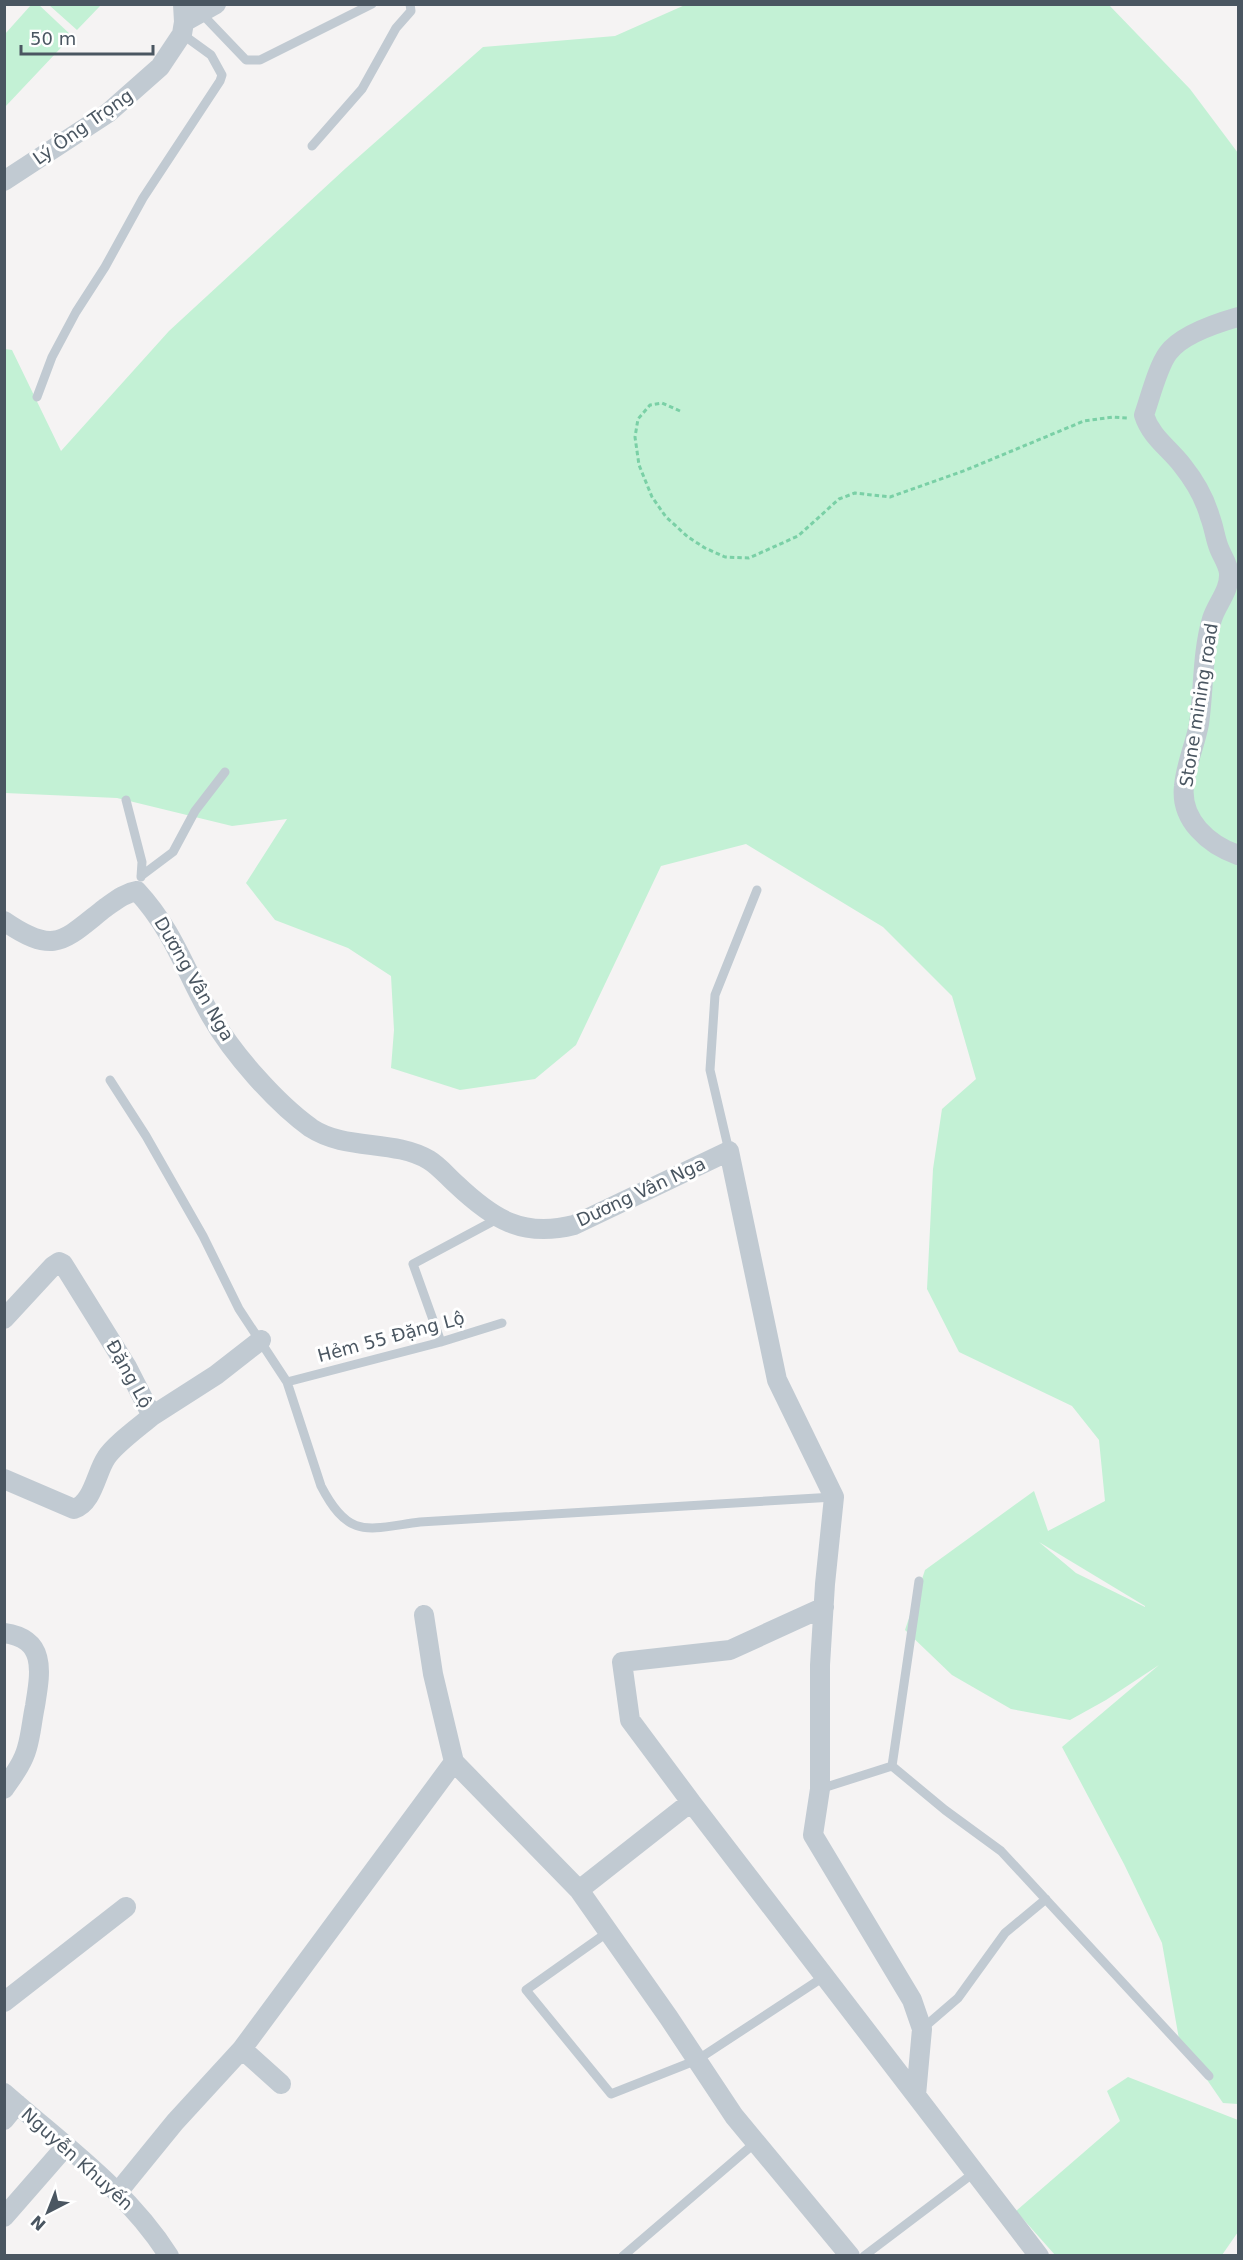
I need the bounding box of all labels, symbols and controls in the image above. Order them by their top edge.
scale bar [21,18,153,56]
text: 50 m [30,28,76,49]
street label: Lý Ông Trọng [29,84,137,169]
street label: Stone mining road [1175,621,1222,788]
street label: Dương Vân Nga [150,913,238,1045]
street label: Dương Vân Nga [573,1152,709,1231]
street label: Hẻm 55 Đặng Lộ [315,1307,467,1366]
street label: Đặng Lộ [102,1336,157,1411]
street label: Nguyễn Khuyến [17,2103,137,2214]
north arrow [18,2182,78,2242]
text: N [27,2211,50,2234]

